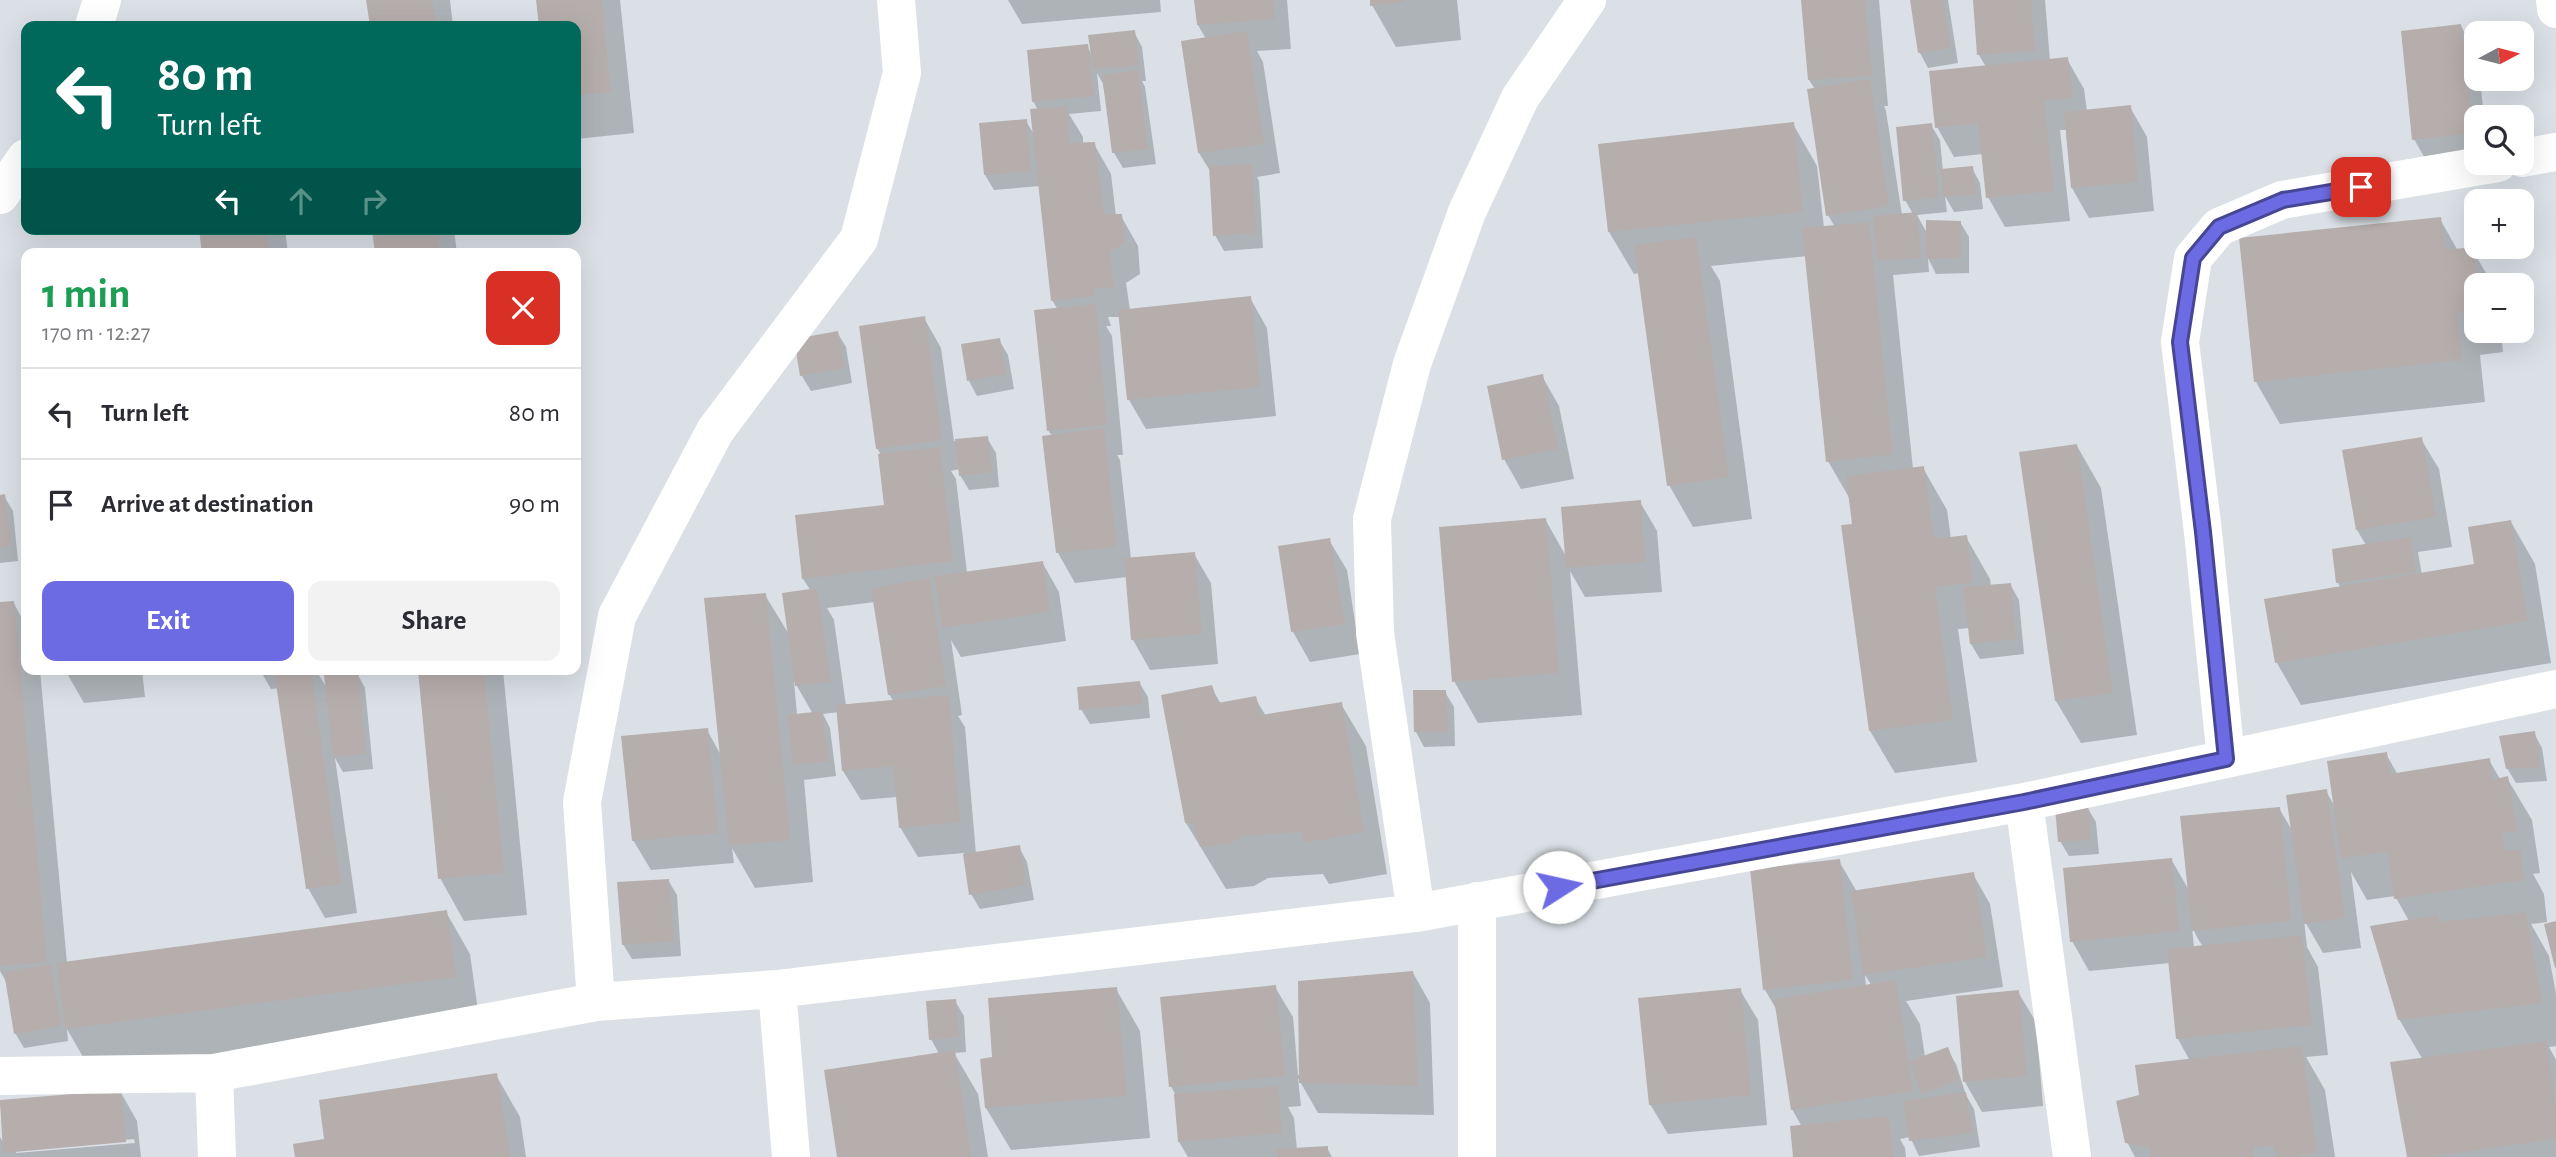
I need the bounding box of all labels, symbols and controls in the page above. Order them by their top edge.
north arrow [2464,21,2534,91]
map controls [2464,21,2534,343]
icon: left [42,49,133,140]
text: 80 m [157,51,254,100]
button: search [2464,105,2534,175]
text: Turn left [157,109,261,141]
pin [2331,157,2391,217]
icon: arrive [2342,168,2380,206]
icon: left [209,182,247,220]
icon: ahead [282,182,320,220]
icon: right [355,182,393,220]
button: + [2464,189,2534,259]
button: close [486,271,560,345]
text: 1 min [42,273,131,315]
button: − [2464,273,2534,343]
text: 170 m · 12:27 [42,322,150,345]
icon: left [42,395,80,433]
text: Turn left [101,400,189,426]
text: 80 m [509,400,560,426]
icon: arrive [42,486,80,524]
text: Arrive at destination [101,491,314,517]
text: 90 m [509,491,560,517]
button: Exit [42,581,294,661]
button: Share [308,581,560,661]
position arrow [1522,850,1596,924]

